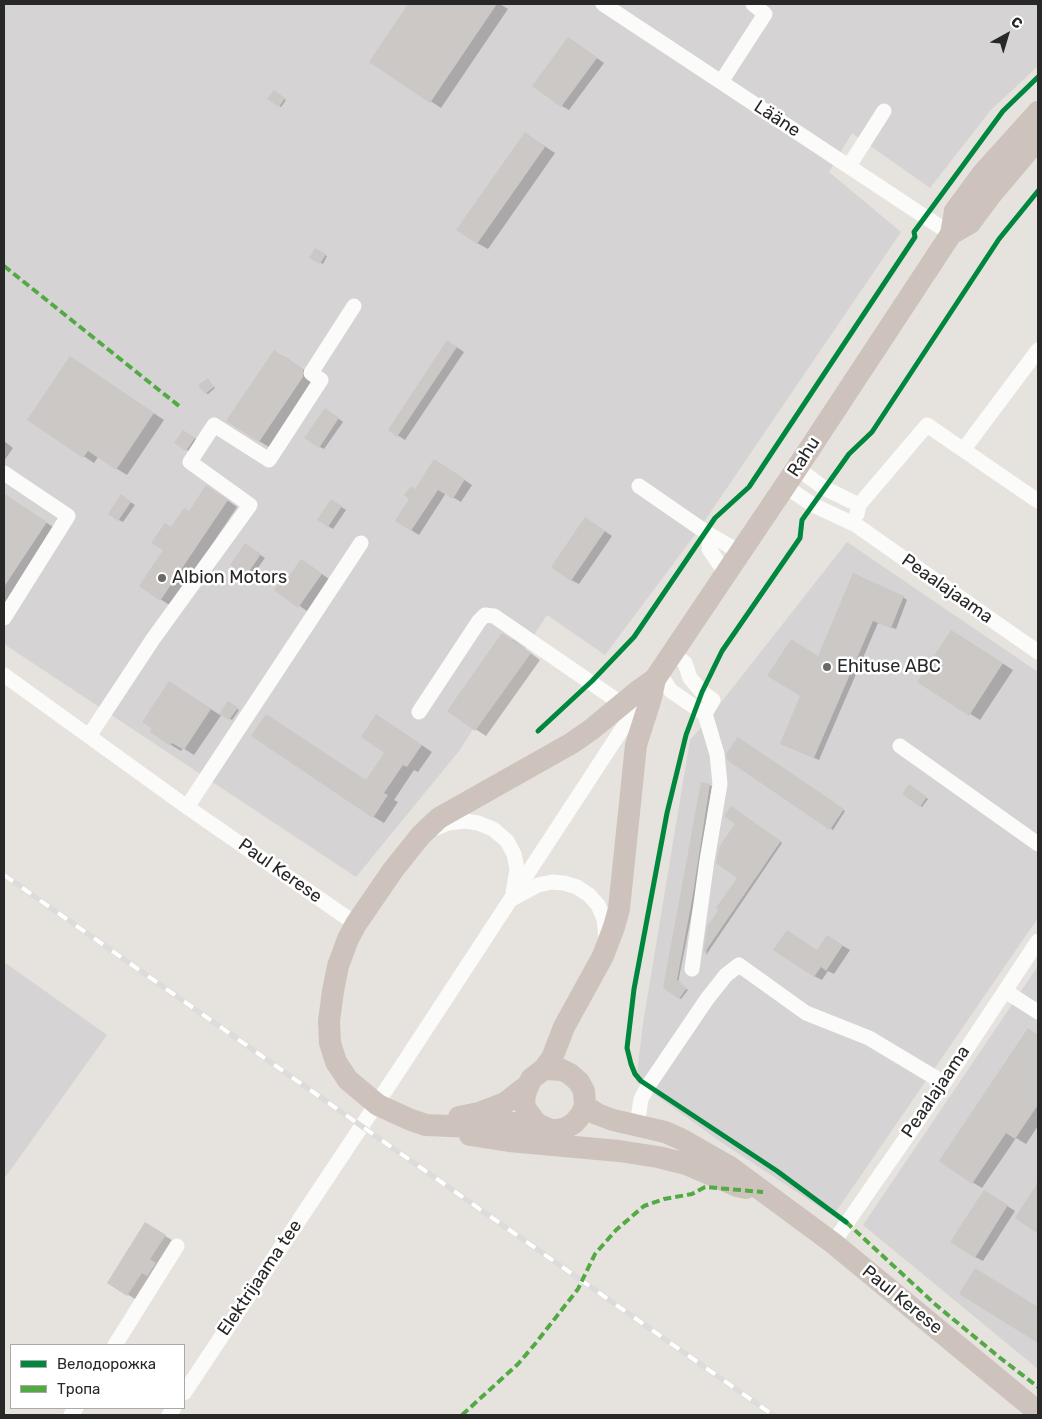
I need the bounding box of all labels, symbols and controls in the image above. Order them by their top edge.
north arrow [982,10,1032,60]
text: С [1008,13,1026,33]
street label: Lääne [750,96,804,142]
street label: Rahu [783,433,825,481]
street label: Peaalajaama [897,550,997,628]
place label: Albion Motors [172,567,287,589]
marker: Albion Motors [156,572,168,584]
place label: Ehituse ABC [837,656,941,678]
marker: Ehituse ABC [821,661,833,673]
street label: Paul Kerese [234,834,326,908]
street label: Peaalajaama [897,1042,975,1142]
street label: Elektrijaama tee [213,1216,307,1340]
street label: Paul Kerese [857,1261,947,1339]
legend [10,1344,185,1409]
text: Велодорожка [57,1355,156,1373]
text: Тропа [57,1380,100,1398]

